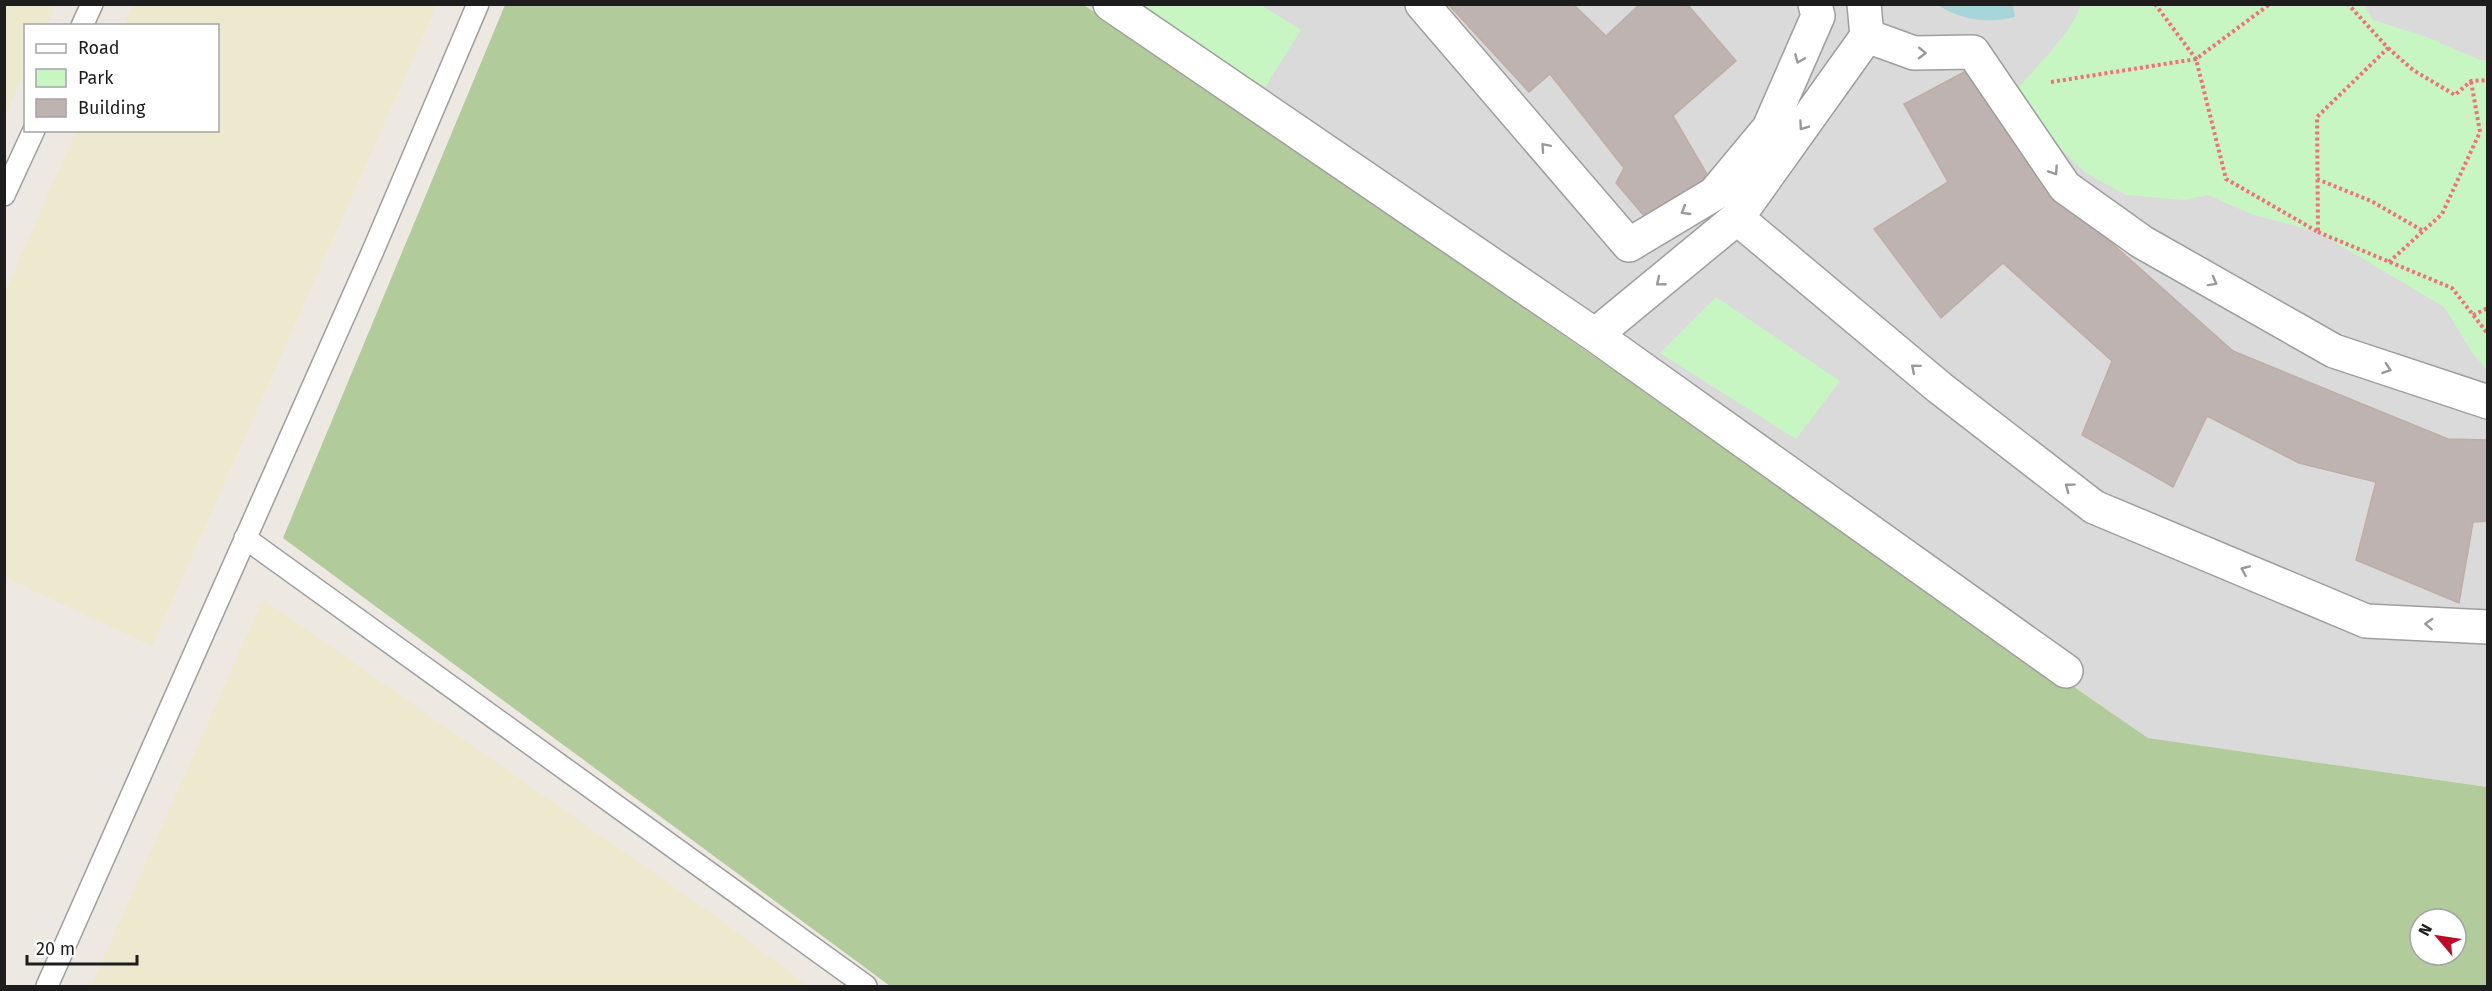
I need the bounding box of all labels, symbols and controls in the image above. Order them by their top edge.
legend [24,24,219,132]
text: Road [78,37,120,59]
one-way arrow [1918,46,1927,59]
one-way arrow [1795,52,1807,63]
text: Park [78,67,114,89]
text: Building [78,97,146,119]
one-way arrow [1799,120,1810,131]
one-way arrow [1541,143,1552,154]
one-way arrow [2047,165,2058,176]
one-way arrow [1681,204,1691,216]
one-way arrow [1655,274,1666,285]
one-way arrow [2207,275,2217,286]
one-way arrow [2381,361,2392,374]
one-way arrow [1911,364,1922,375]
one-way arrow [2065,484,2076,495]
one-way arrow [2240,565,2251,577]
one-way arrow [2425,618,2434,631]
north arrow [2408,907,2468,967]
text: N [2414,921,2436,939]
scale bar [27,928,136,966]
text: 20 m [36,938,75,960]

